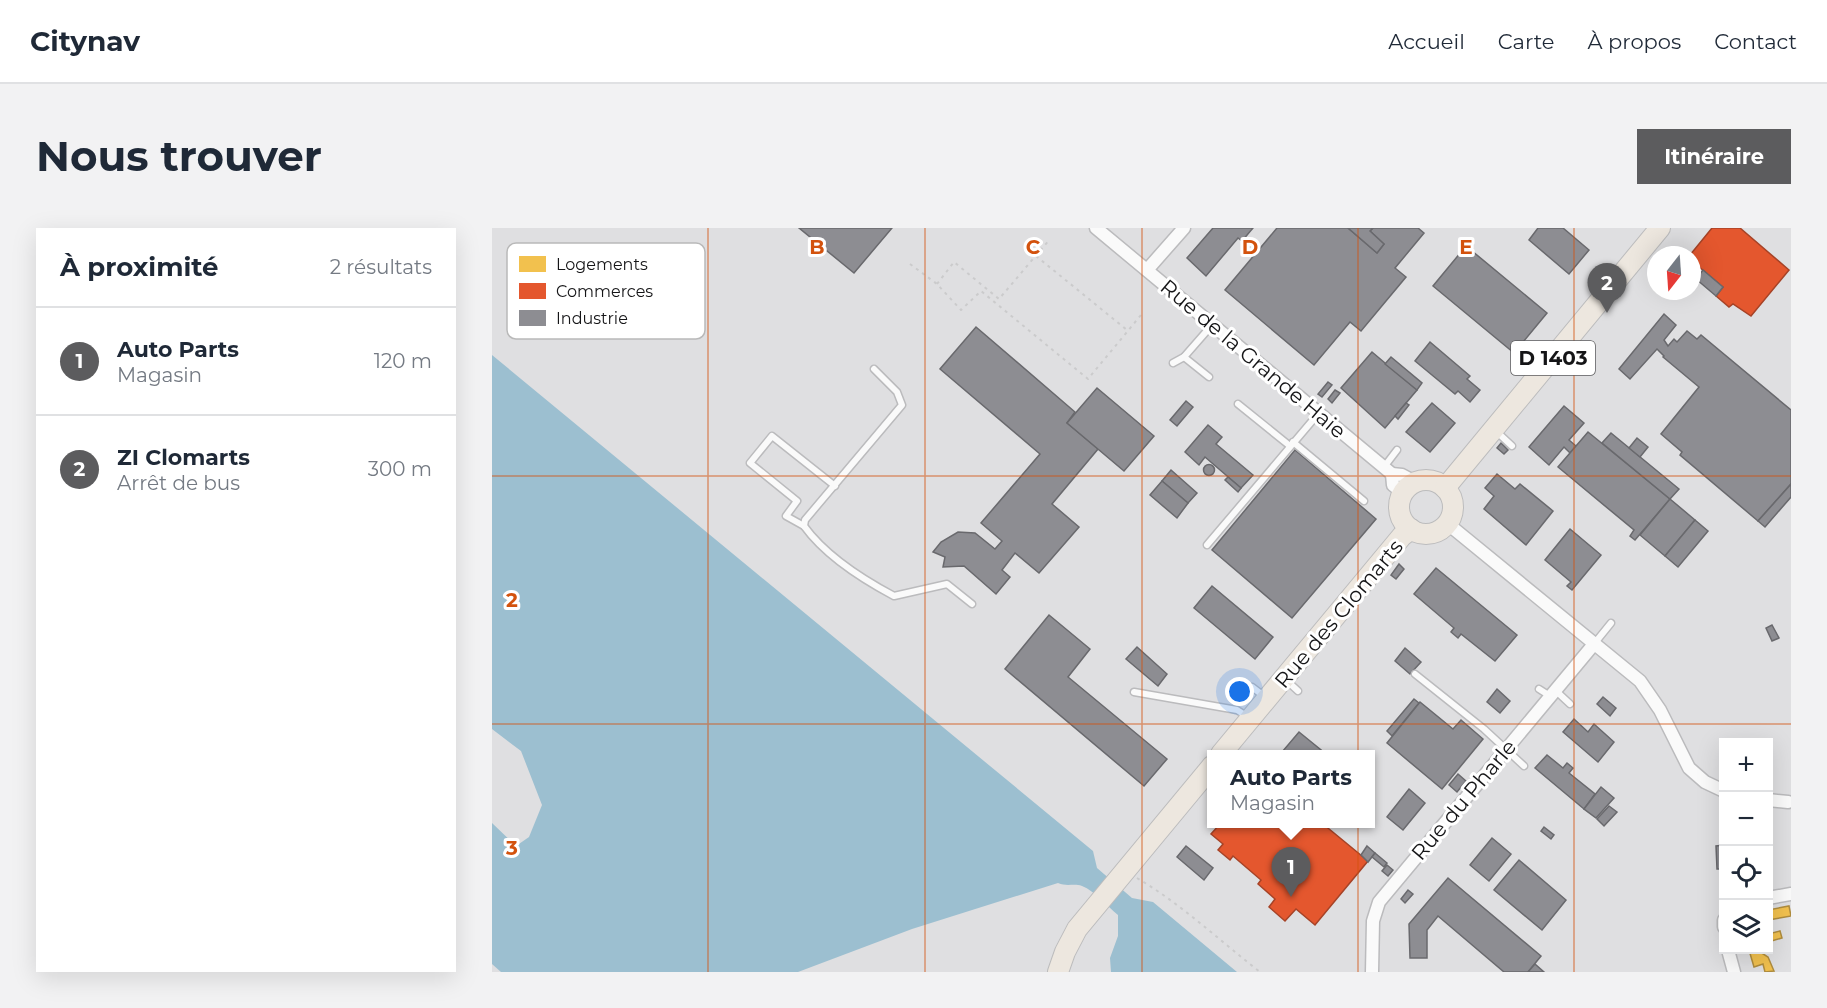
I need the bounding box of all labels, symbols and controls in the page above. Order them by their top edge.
text: Citynav [30,24,140,58]
text: Accueil [1388,29,1465,54]
text: Carte [1498,29,1554,54]
text: À propos [1587,29,1681,54]
text: Contact [1714,29,1797,54]
button: Itinéraire [1637,129,1791,184]
text: Nous trouver [36,130,322,182]
text: B [809,235,825,259]
text: C [1026,235,1041,259]
text: D [1242,235,1258,259]
text: E [1459,235,1473,259]
legend [507,243,705,339]
north arrow [1647,246,1701,300]
text: À proximité [60,251,219,283]
text: 2 résultats [330,255,432,279]
text: Logements [556,255,648,274]
pin: 2 [1588,264,1626,313]
street label: Rue de la Grande Haie [1156,274,1351,443]
text: Commerces [556,282,653,301]
text: Industrie [556,309,628,328]
text: Auto Parts [117,336,239,363]
road number: D 1403 [1511,341,1595,375]
text: 1 [76,349,83,373]
text: 120 m [374,349,432,373]
text: Magasin [117,363,202,387]
text: ZI Clomarts [117,444,250,471]
text: 2 [74,457,85,481]
text: 300 m [368,457,432,481]
text: Arrêt de bus [117,471,240,495]
street label: Rue des Clomarts [1269,534,1408,693]
text: 2 [506,588,518,612]
your location [1225,677,1254,706]
street label: Rue du Pharle [1406,734,1521,865]
map controls [1719,738,1773,954]
button: + [1719,738,1773,792]
popup [1207,750,1375,828]
text: Auto Parts [1230,764,1352,791]
text: Magasin [1230,791,1315,815]
button: − [1719,792,1773,846]
text: 3 [505,836,518,860]
button: locate [1719,846,1773,900]
pin: 1 [1272,848,1310,897]
button: layers [1719,900,1773,954]

